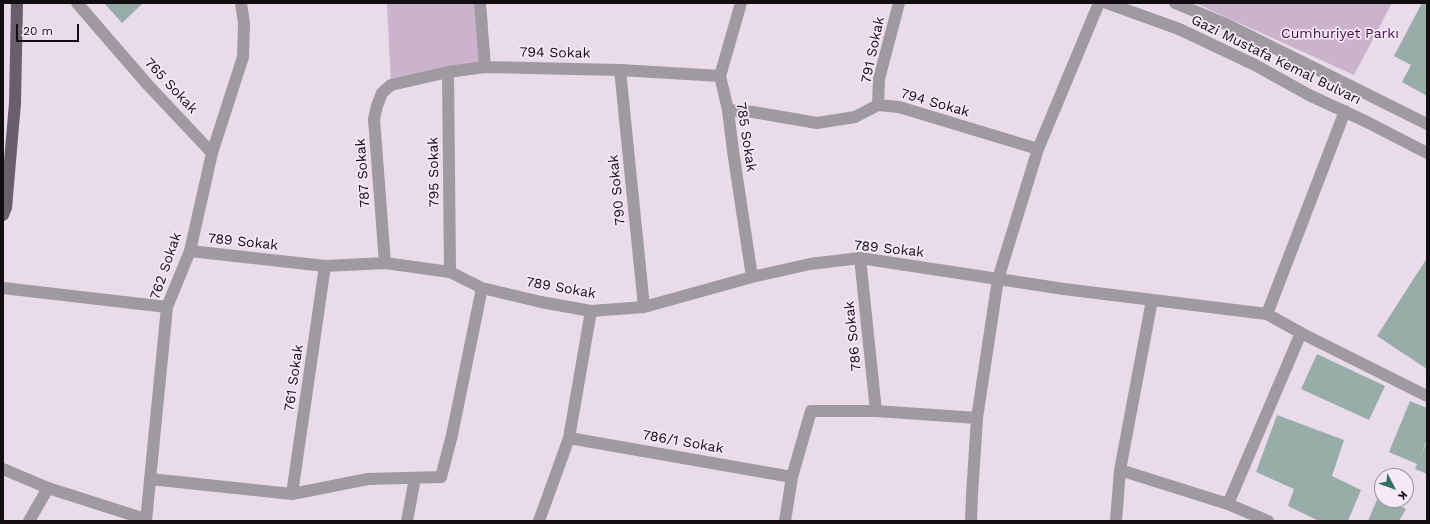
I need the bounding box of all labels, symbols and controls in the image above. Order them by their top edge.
street label: Gazi Mustafa Kemal Bulvarı [1188,12,1364,108]
street label: 791 Sokak [858,15,888,85]
scale bar [18,16,81,42]
text: 20 m [23,24,53,38]
park label: Cumhuriyet Parkı [1281,26,1399,42]
street label: 794 Sokak [519,44,591,62]
street label: 765 Sokak [141,55,201,117]
street label: 794 Sokak [899,85,971,121]
street label: 785 Sokak [732,101,760,173]
street label: 795 Sokak [425,137,443,207]
street label: 787 Sokak [352,138,374,208]
street label: 790 Sokak [605,154,629,226]
street label: 762 Sokak [147,230,185,302]
street label: 789 Sokak [207,230,279,254]
street label: 789 Sokak [853,237,925,261]
street label: 789 Sokak [525,274,597,302]
street label: 786 Sokak [841,300,865,372]
street label: 761 Sokak [281,343,307,413]
street label: 786/1 Sokak [641,427,725,457]
north arrow [1374,468,1414,508]
text: K [1395,488,1410,503]

